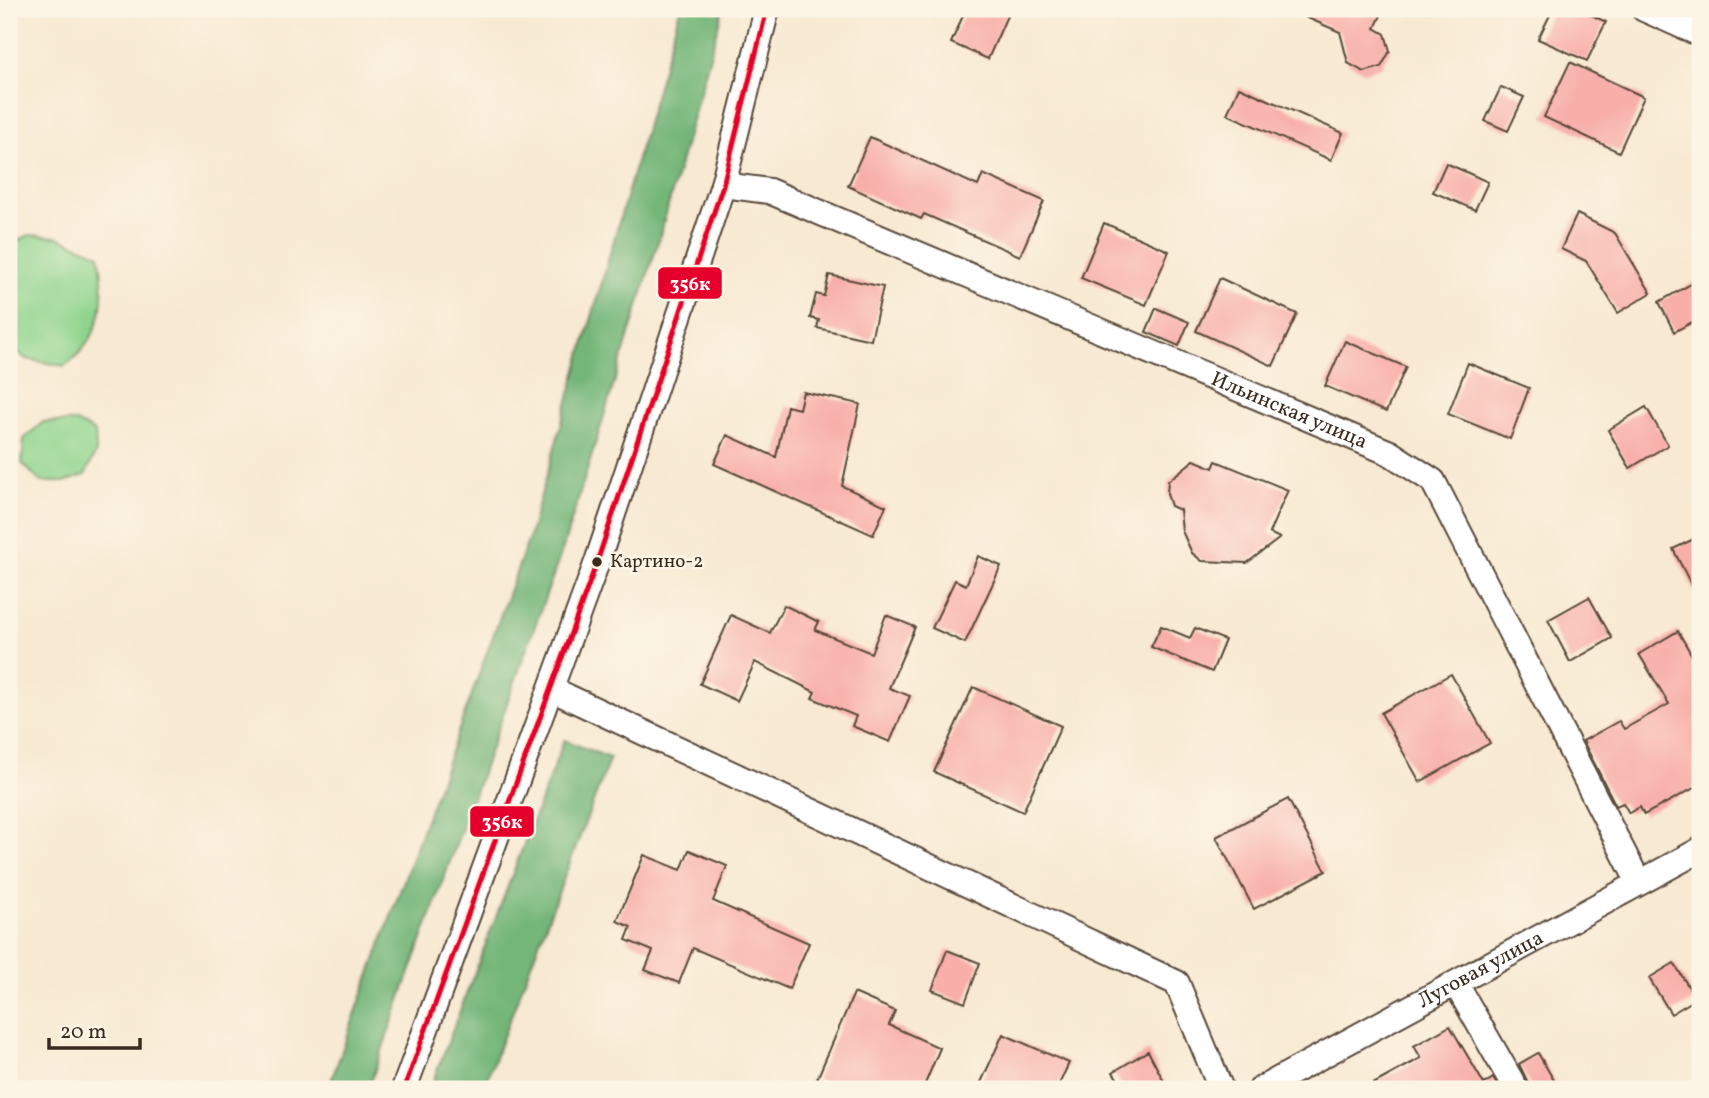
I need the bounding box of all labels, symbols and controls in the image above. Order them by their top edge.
line badge: 356к [657,266,723,300]
text: 356к [670,272,711,298]
street label: Ильинская улица [1207,365,1372,456]
place label: Картино-2 [610,549,704,575]
marker: Картино-2 [590,555,604,569]
line badge: 356к [469,805,535,838]
text: 356к [482,810,523,836]
street label: Луговая улица [1412,923,1549,1015]
scale bar [49,1007,140,1051]
text: 20 m [60,1018,106,1047]

